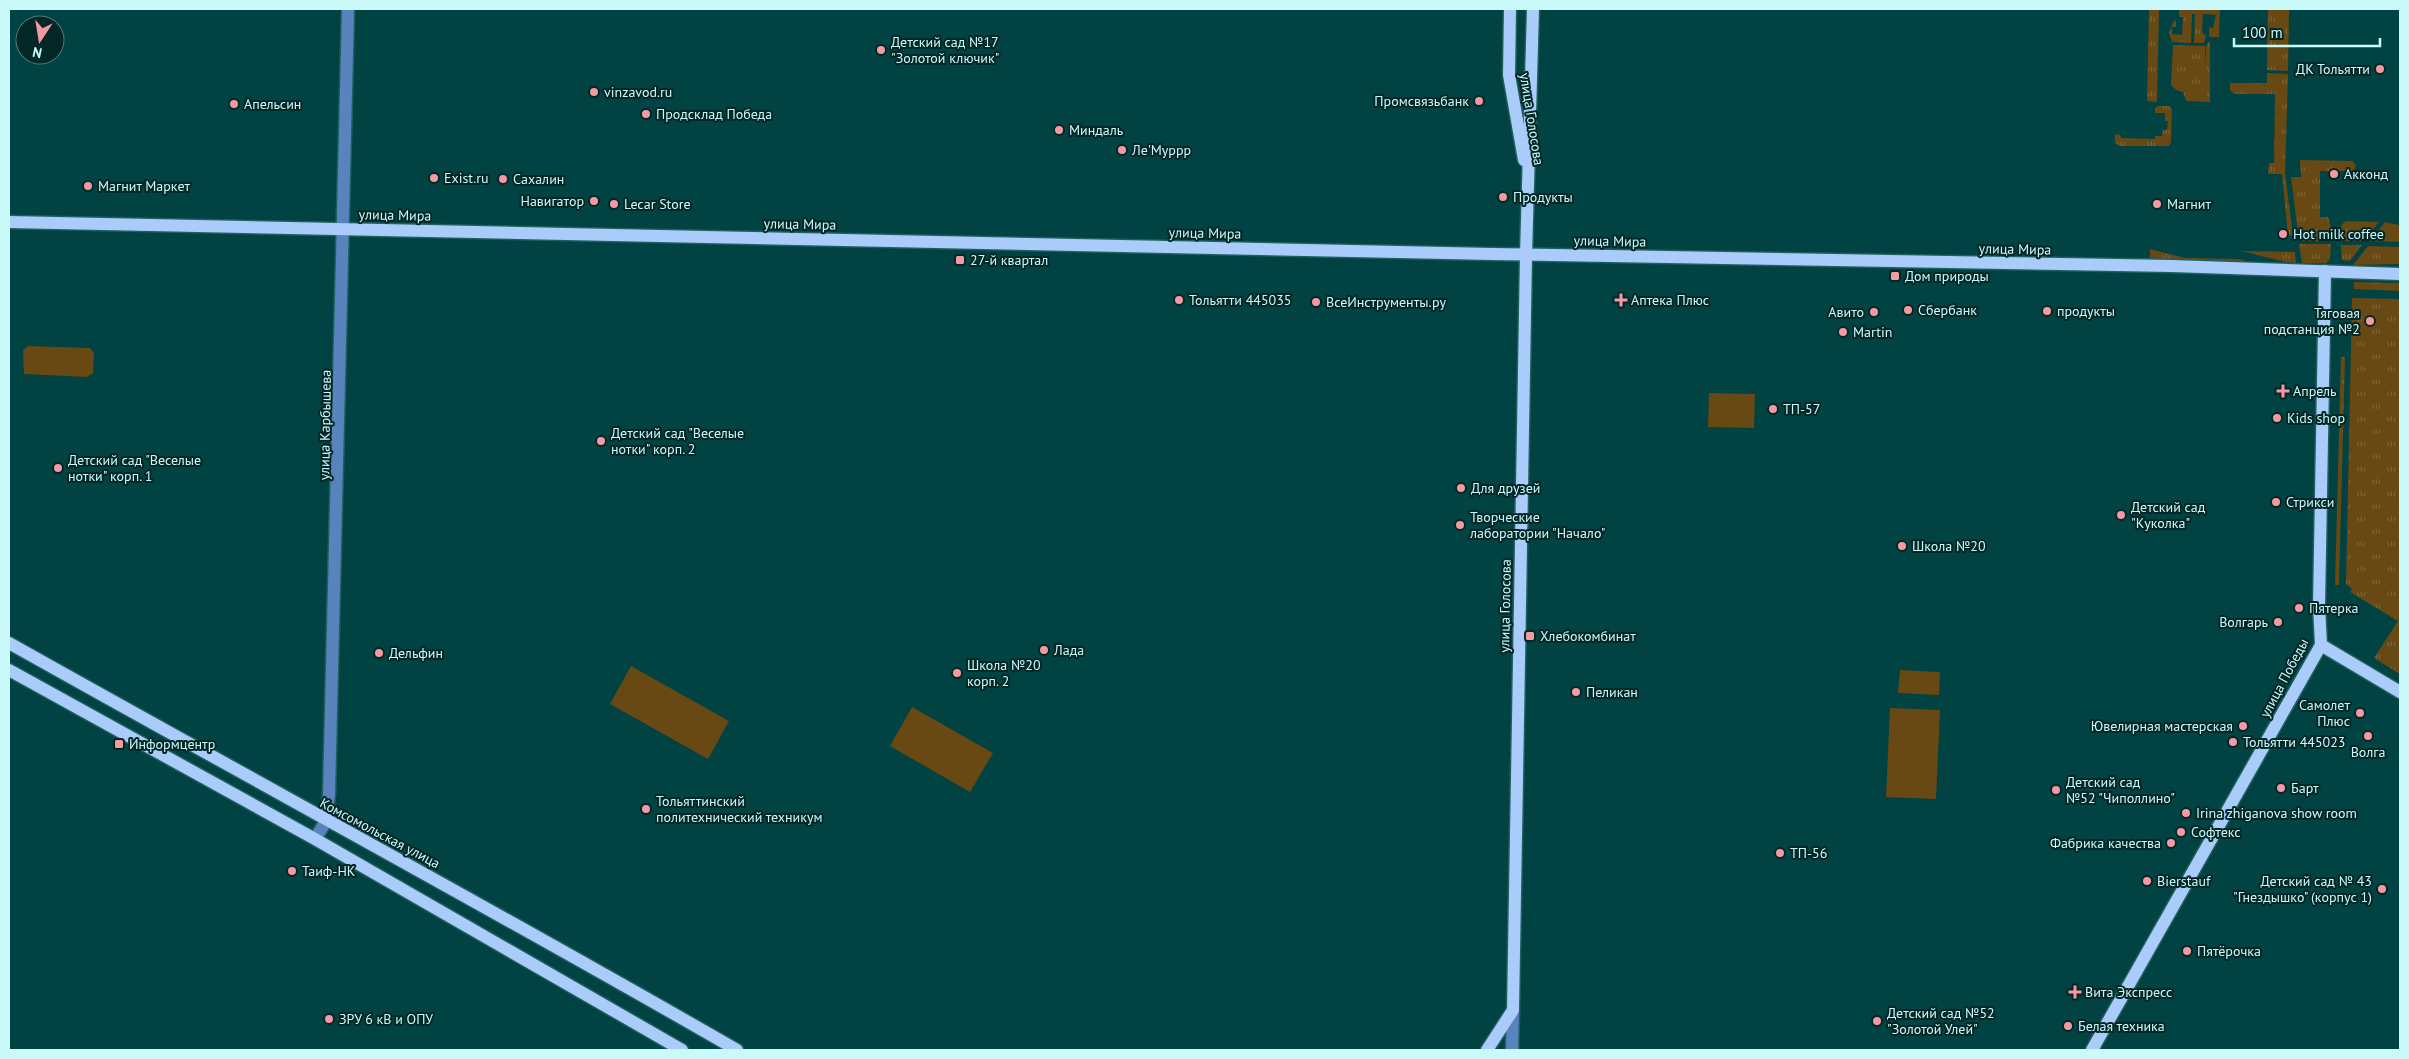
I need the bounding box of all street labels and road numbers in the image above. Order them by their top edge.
street label: улица Голосова [1516,71,1548,167]
street label: улица Мира [359,205,432,225]
street label: улица Мира [764,214,837,234]
street label: улица Мира [1169,223,1242,243]
street label: улица Мира [1574,231,1647,251]
street label: улица Мира [1979,239,2052,259]
street label: улица Карбышева [315,370,335,480]
street label: улица Голосова [1495,559,1515,653]
street label: улица Победы [2256,635,2312,721]
street label: Комсомольская улица [317,794,443,872]

